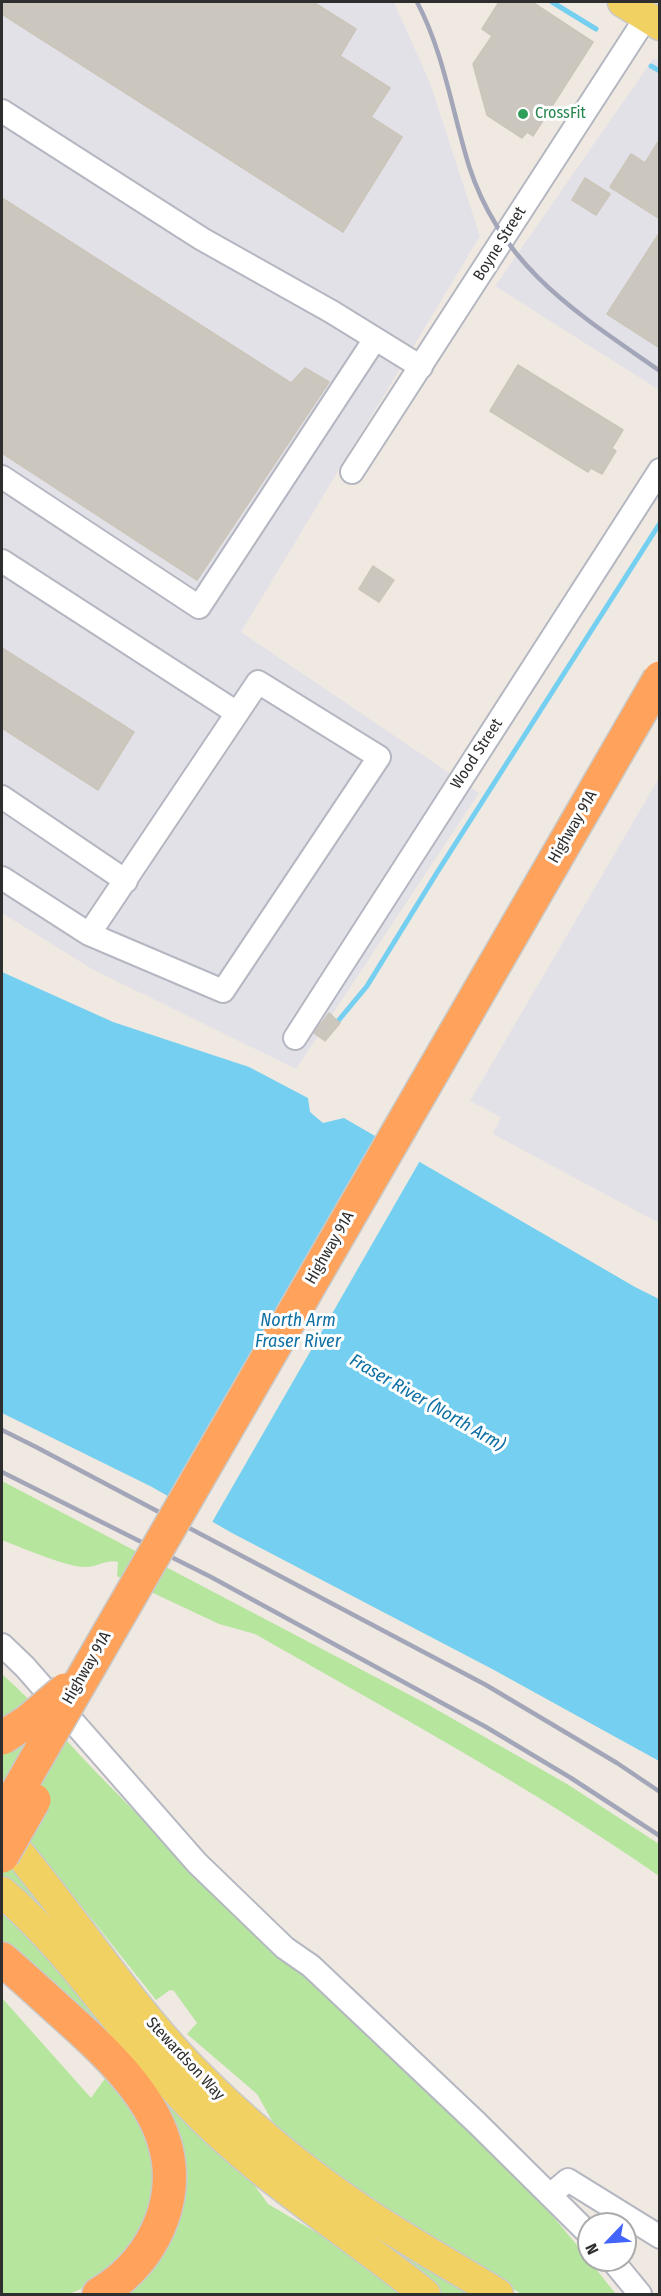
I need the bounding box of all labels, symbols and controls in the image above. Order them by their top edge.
place label: CrossFit [535,104,586,124]
marker: CrossFit [516,107,530,121]
street label: Boyne Street [470,203,530,285]
street label: Wood Street [447,715,507,793]
street label: Highway 91A [545,787,601,867]
street label: Highway 91A [302,1208,358,1288]
water label: North Arm Fraser River [255,1310,341,1352]
water label: Fraser River (North Arm) [346,1350,508,1456]
street label: Highway 91A [59,1628,115,1708]
street label: Stewardson Way [142,2014,228,2104]
north arrow [577,2212,637,2272]
text: N [581,2241,603,2257]

